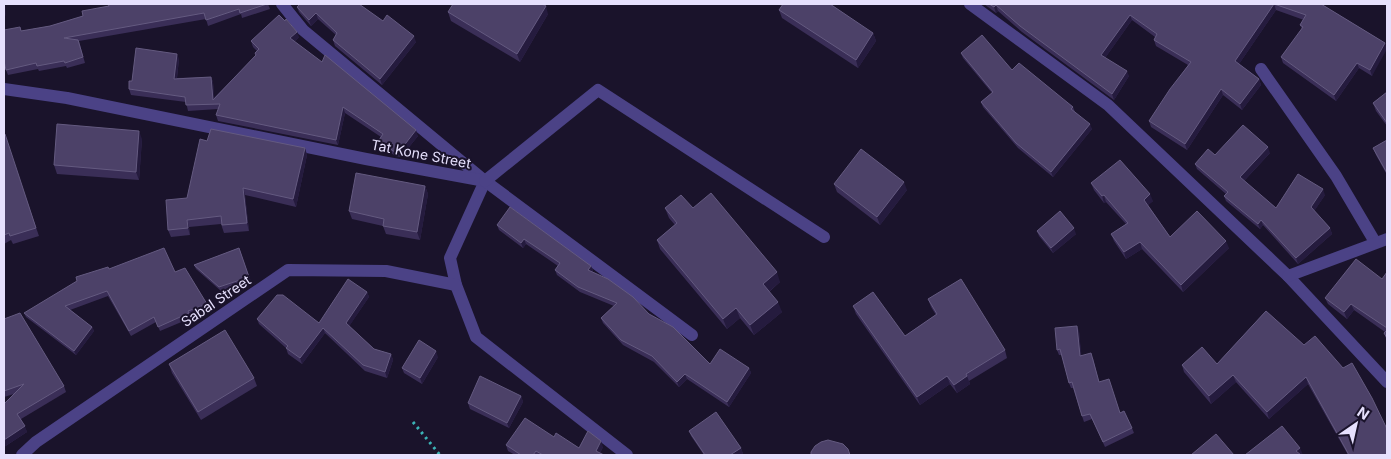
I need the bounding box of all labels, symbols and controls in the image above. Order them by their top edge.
street label: Tat Kone Street [370,135,473,172]
street label: Sabal Street [178,271,254,330]
north arrow [1331,399,1381,449]
text: N [1354,403,1373,423]

